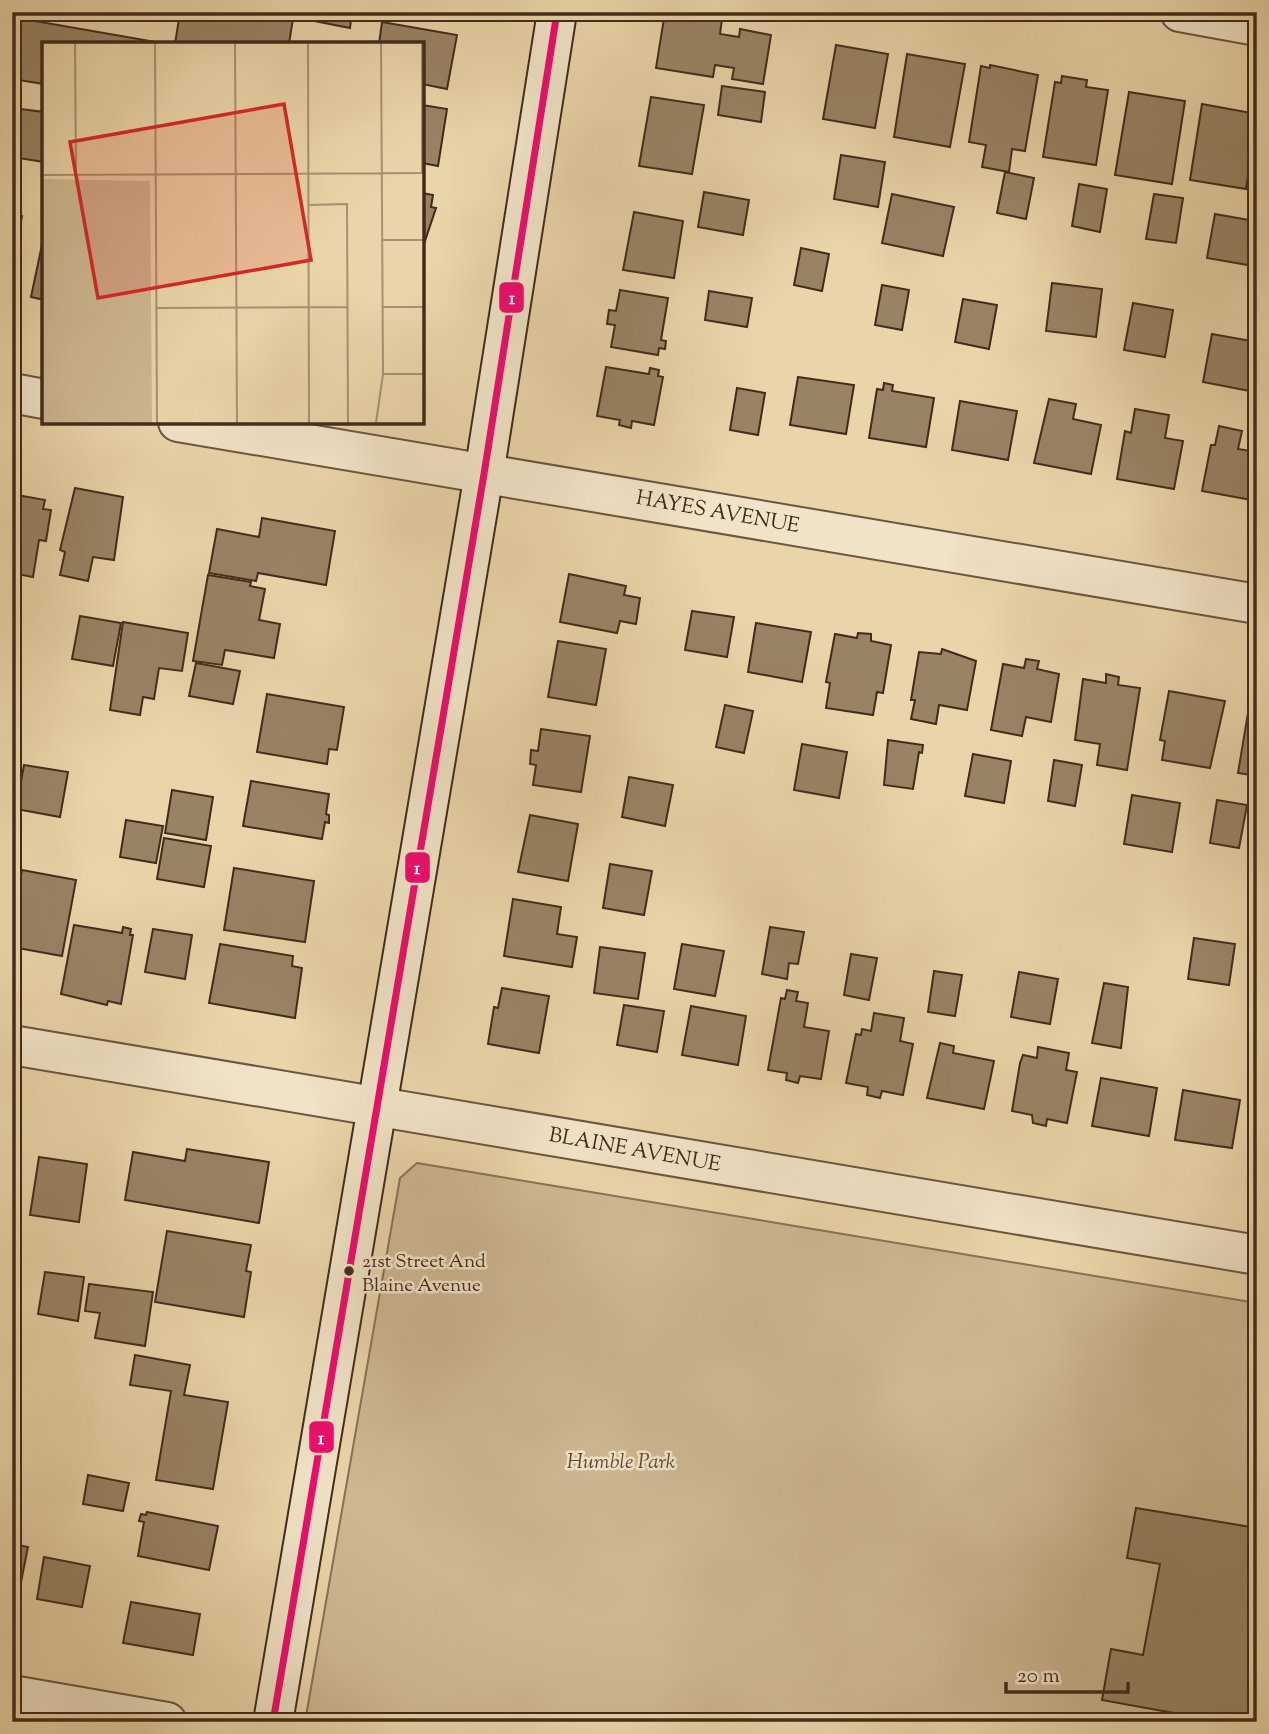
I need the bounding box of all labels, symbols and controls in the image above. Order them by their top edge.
inset map [42,42,424,424]
line badge: 1 [498,281,525,314]
text: 1 [509,286,516,313]
street label: HAYES AVENUE [634,484,802,542]
line badge: 1 [404,851,431,884]
text: 1 [414,856,421,883]
street label: BLAINE AVENUE [546,1121,723,1181]
place label: 21st Street And Blaine Avenue [362,1249,486,1300]
marker: 21st Street And Blaine Avenue [342,1264,356,1278]
line badge: 1 [308,1420,335,1454]
text: 1 [318,1426,325,1453]
park label: Humble Park [567,1448,676,1478]
scale bar [1006,1650,1129,1694]
text: 20 m [1017,1662,1060,1692]

